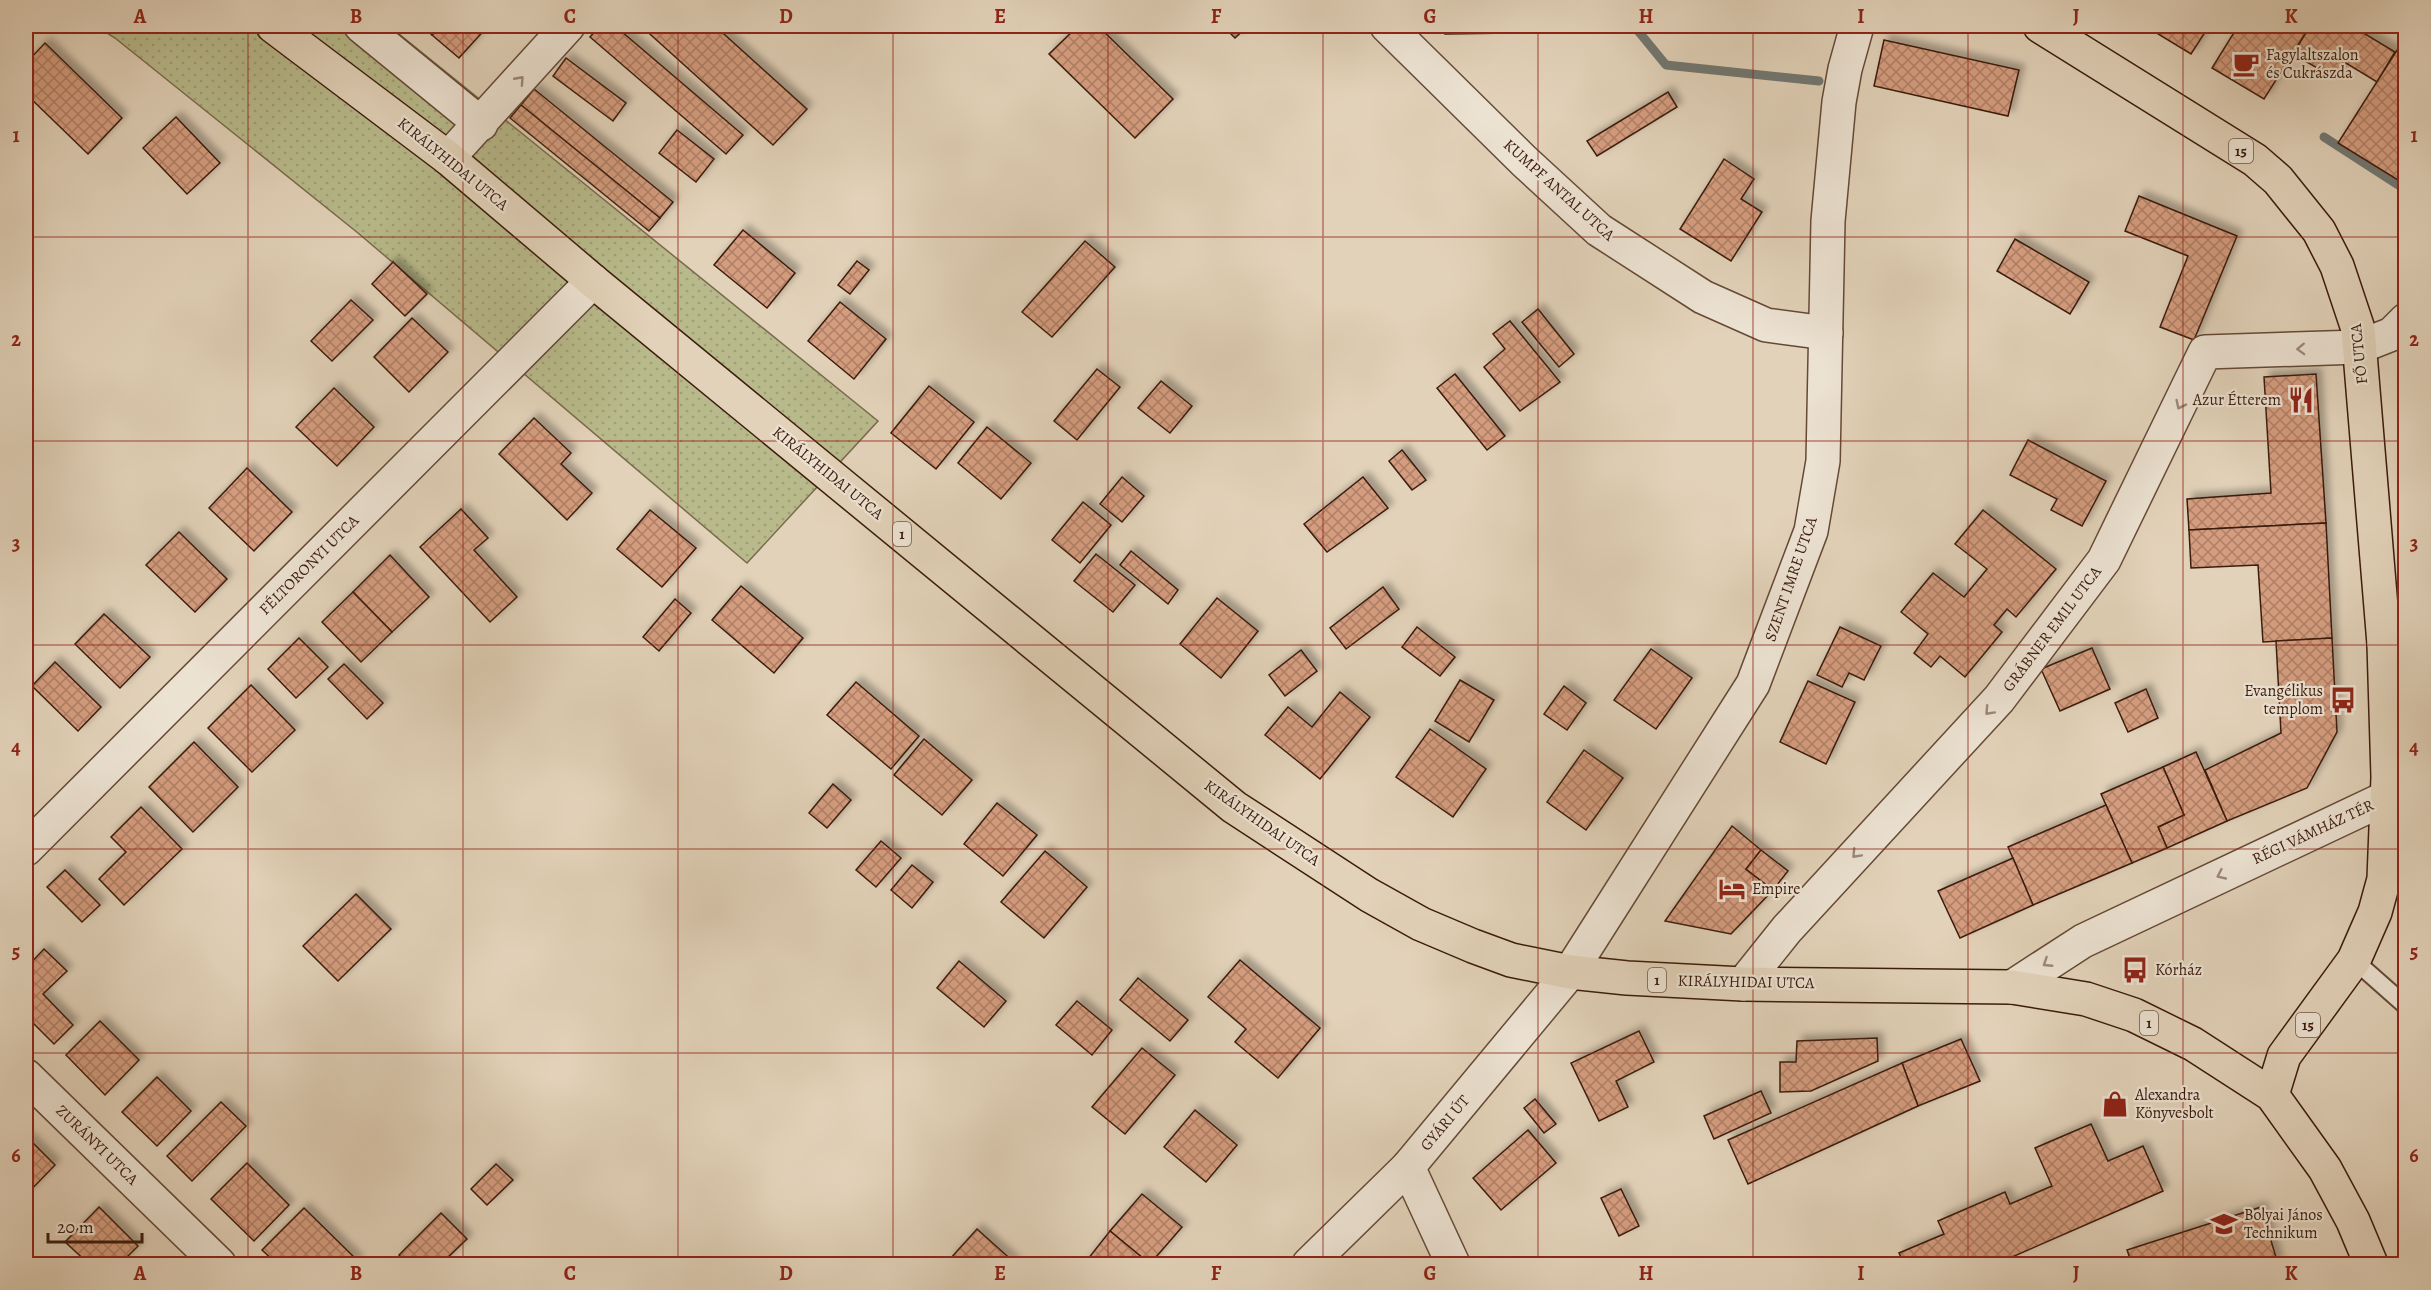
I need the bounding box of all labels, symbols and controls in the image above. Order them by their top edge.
text: A [133,3,147,30]
text: B [350,3,362,30]
text: C [564,3,576,30]
text: D [779,3,793,30]
text: E [994,3,1006,30]
text: F [1211,3,1222,30]
text: G [1423,3,1437,30]
text: H [1639,3,1654,30]
text: I [1857,3,1865,30]
text: J [2073,3,2080,30]
text: K [2284,3,2298,30]
place label: Fagylaltszalon és Cukrászda [2266,44,2359,84]
cafe icon: Fagylaltszalon és Cukrászda [2231,49,2261,79]
one-way arrow [513,76,524,87]
street label: KIRÁLYHIDAI UTCA [393,112,514,216]
text: 1 [12,122,20,149]
text: 1 [2410,122,2418,149]
street label: KUMPF ANTAL UTCA [1499,134,1620,246]
road number: 15 [2229,139,2253,163]
street label: FŐ UTCA [2345,322,2373,386]
text: 2 [11,326,21,353]
text: 2 [2409,326,2419,353]
one-way arrow [2297,343,2306,355]
restaurant icon: Azur Étterem [2286,385,2316,415]
place label: Azur Étterem [2192,389,2281,411]
one-way arrow [2175,398,2187,409]
street label: KIRÁLYHIDAI UTCA [768,421,889,525]
street label: FÉLTORONYI UTCA [254,510,364,620]
street label: SZENT IMRE UTCA [1759,513,1823,644]
road number: 1 [893,522,911,546]
text: 3 [12,530,20,557]
text: 3 [2410,530,2418,557]
street label: GRÁBNER EMIL UTCA [1997,561,2107,696]
place label: Evangélikus templom [2244,680,2323,720]
bus stop icon: Evangélikus templom [2328,685,2358,715]
one-way arrow [1985,704,1996,715]
text: 4 [11,734,21,761]
text: 4 [2409,734,2419,761]
street label: KIRÁLYHIDAI UTCA [1200,775,1325,872]
street label: RÉGI VÁMHÁZ TÉR [2249,794,2378,870]
one-way arrow [1852,847,1863,858]
one-way arrow [2216,868,2227,880]
hotel icon: Empire [1717,874,1747,904]
place label: Empire [1752,878,1800,900]
text: 5 [12,938,20,965]
text: 5 [2410,938,2418,965]
bus stop icon: Kórház [2120,955,2150,985]
one-way arrow [2043,956,2054,967]
place label: Kórház [2155,959,2202,981]
road number: 1 [1648,968,1666,992]
street label: KIRÁLYHIDAI UTCA [1677,970,1815,994]
road number: 1 [2140,1011,2158,1035]
road number: 15 [2296,1013,2320,1037]
place label: Alexandra Könyvesbolt [2134,1084,2214,1124]
shop icon: Alexandra Könyvesbolt [2100,1089,2130,1119]
street label: GYÁRI ÚT [1415,1090,1475,1155]
street label: ZURÁNYI UTCA [51,1100,144,1191]
text: 6 [11,1142,21,1169]
text: 6 [2409,1142,2419,1169]
place label: Bolyai János Technikum [2244,1204,2323,1244]
scale bar [48,1206,142,1244]
school or university icon: Bolyai János Technikum [2209,1209,2239,1239]
text: 20 m [57,1215,94,1239]
text: A [133,1260,147,1287]
text: B [350,1260,362,1287]
text: C [564,1260,576,1287]
text: D [779,1260,793,1287]
text: E [994,1260,1006,1287]
text: F [1211,1260,1222,1287]
text: G [1423,1260,1437,1287]
text: H [1639,1260,1654,1287]
text: I [1857,1260,1865,1287]
text: J [2073,1260,2080,1287]
text: K [2284,1260,2298,1287]

